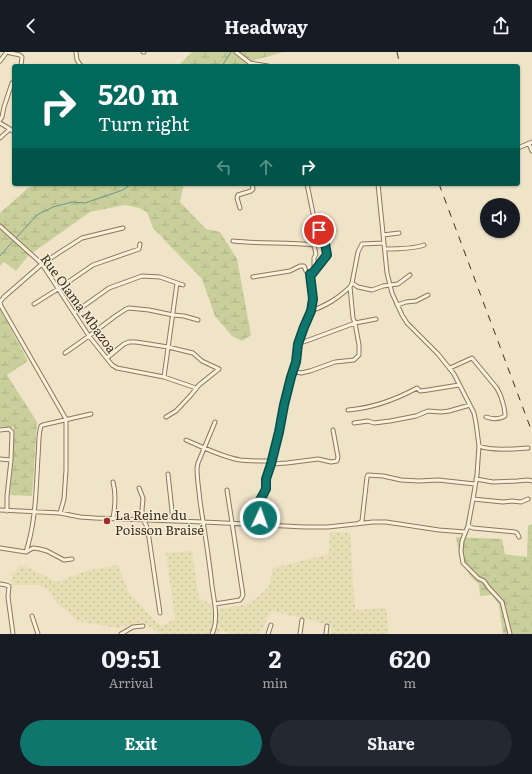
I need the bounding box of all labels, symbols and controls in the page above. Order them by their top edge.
text: Headway [224,13,308,40]
icon: back [20,15,42,37]
icon: share [490,15,512,37]
text: 520 m [98,72,179,114]
icon: right [32,80,84,132]
text: Turn right [98,110,189,137]
icon: left [213,156,235,178]
icon: ahead [255,156,277,178]
icon: right [297,156,319,178]
map controls [480,198,520,238]
button: sound [480,198,520,238]
pin [302,213,336,247]
icon: arrive [308,219,330,241]
street label: Rue Olama Mbazoa [37,250,121,356]
position arrow [239,497,281,539]
place label: La Reine du Poisson Braisé [115,505,204,539]
marker: La Reine du Poisson Braisé [102,516,112,526]
text: 09:51 [101,640,161,675]
text: 2 [268,640,281,675]
text: 620 [389,640,431,675]
text: Arrival [109,673,153,692]
text: min [262,673,288,692]
text: m [404,673,416,692]
button: Exit [20,720,262,766]
button: Share [270,720,512,766]

